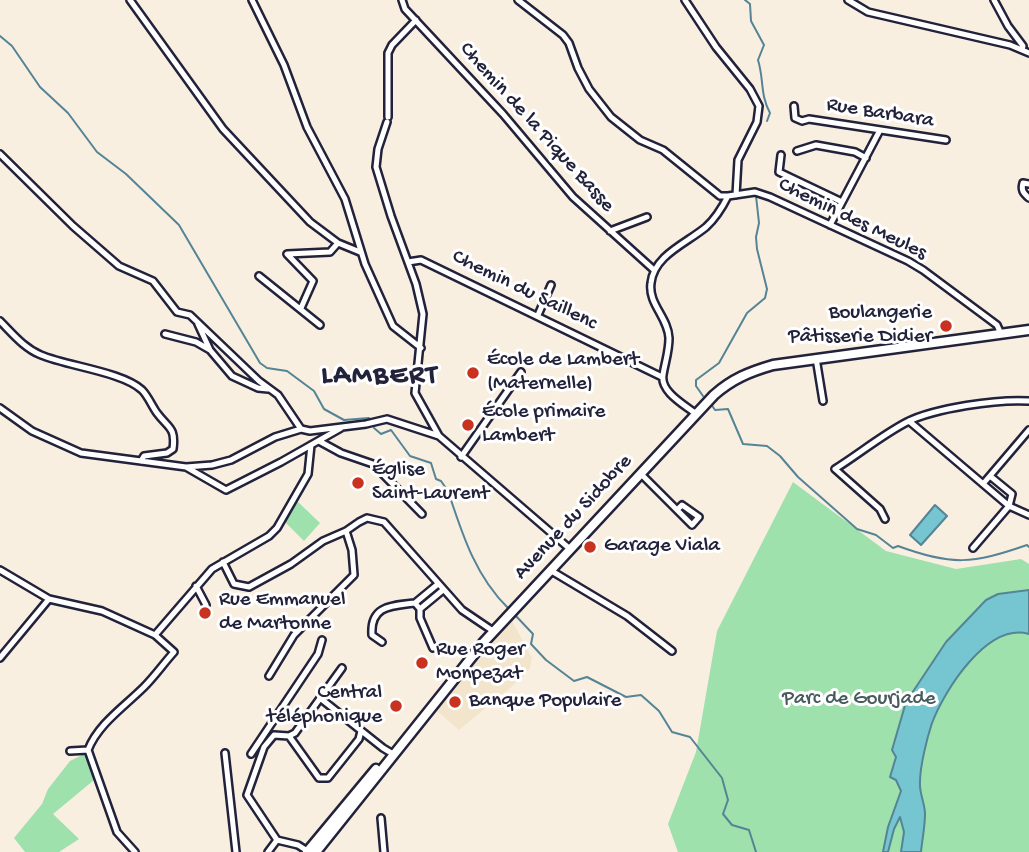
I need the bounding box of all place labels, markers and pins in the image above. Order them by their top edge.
place label: Boulangerie Pâtisserie Didier [788,301,932,351]
marker: Boulangerie Pâtisserie Didier [938,318,954,334]
place label: École de Lambert (Maternelle) [487,348,639,398]
marker: École de Lambert (Maternelle) [465,365,481,381]
place label: École primaire Lambert [482,400,605,450]
marker: École primaire Lambert [460,417,476,433]
place label: Église Saint-Laurent [372,458,489,508]
marker: Église Saint-Laurent [350,475,366,491]
place label: Garage Viala [604,534,720,560]
marker: Garage Viala [582,539,598,555]
place label: Rue Emmanuel de Martonne [219,588,346,638]
marker: Rue Emmanuel de Martonne [197,605,213,621]
place label: Rue Roger Monpezat [436,638,525,688]
marker: Rue Roger Monpezat [414,655,430,671]
place label: Central téléphonique [267,681,382,731]
place label: Banque Populaire [469,689,621,715]
marker: Banque Populaire [447,694,463,710]
marker: Central téléphonique [388,698,404,714]

